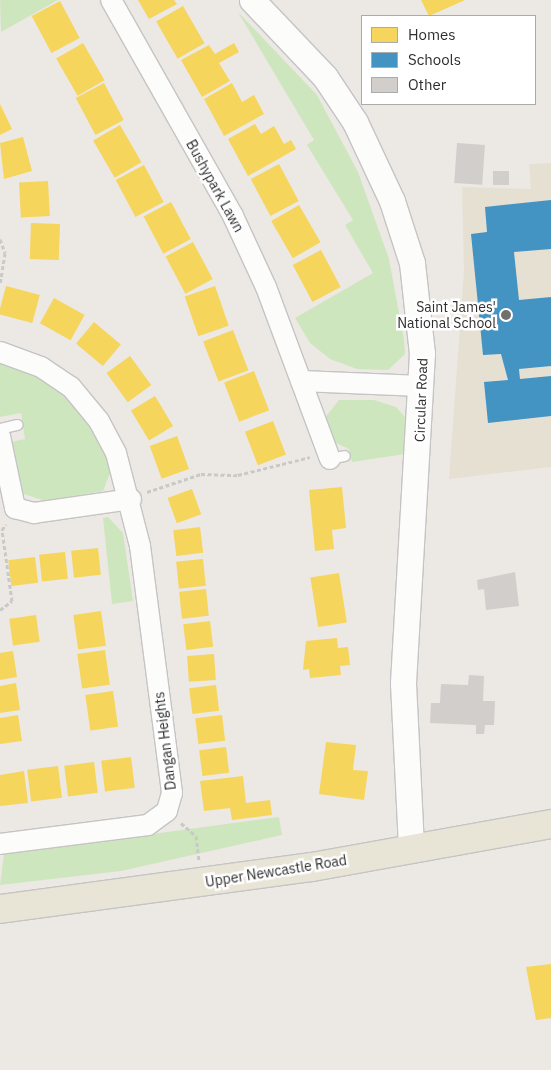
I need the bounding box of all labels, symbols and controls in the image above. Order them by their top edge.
legend [361,15,536,105]
text: Homes [408,25,456,44]
text: Schools [408,50,461,69]
text: Other [408,75,446,94]
street label: Bushypark Lawn [183,137,247,235]
place label: Saint James' National School [397,299,496,332]
marker: Saint James' National School [500,309,512,321]
street label: Circular Road [411,358,431,442]
street label: Dangan Heights [151,691,179,791]
street label: Upper Newcastle Road [204,852,348,890]

